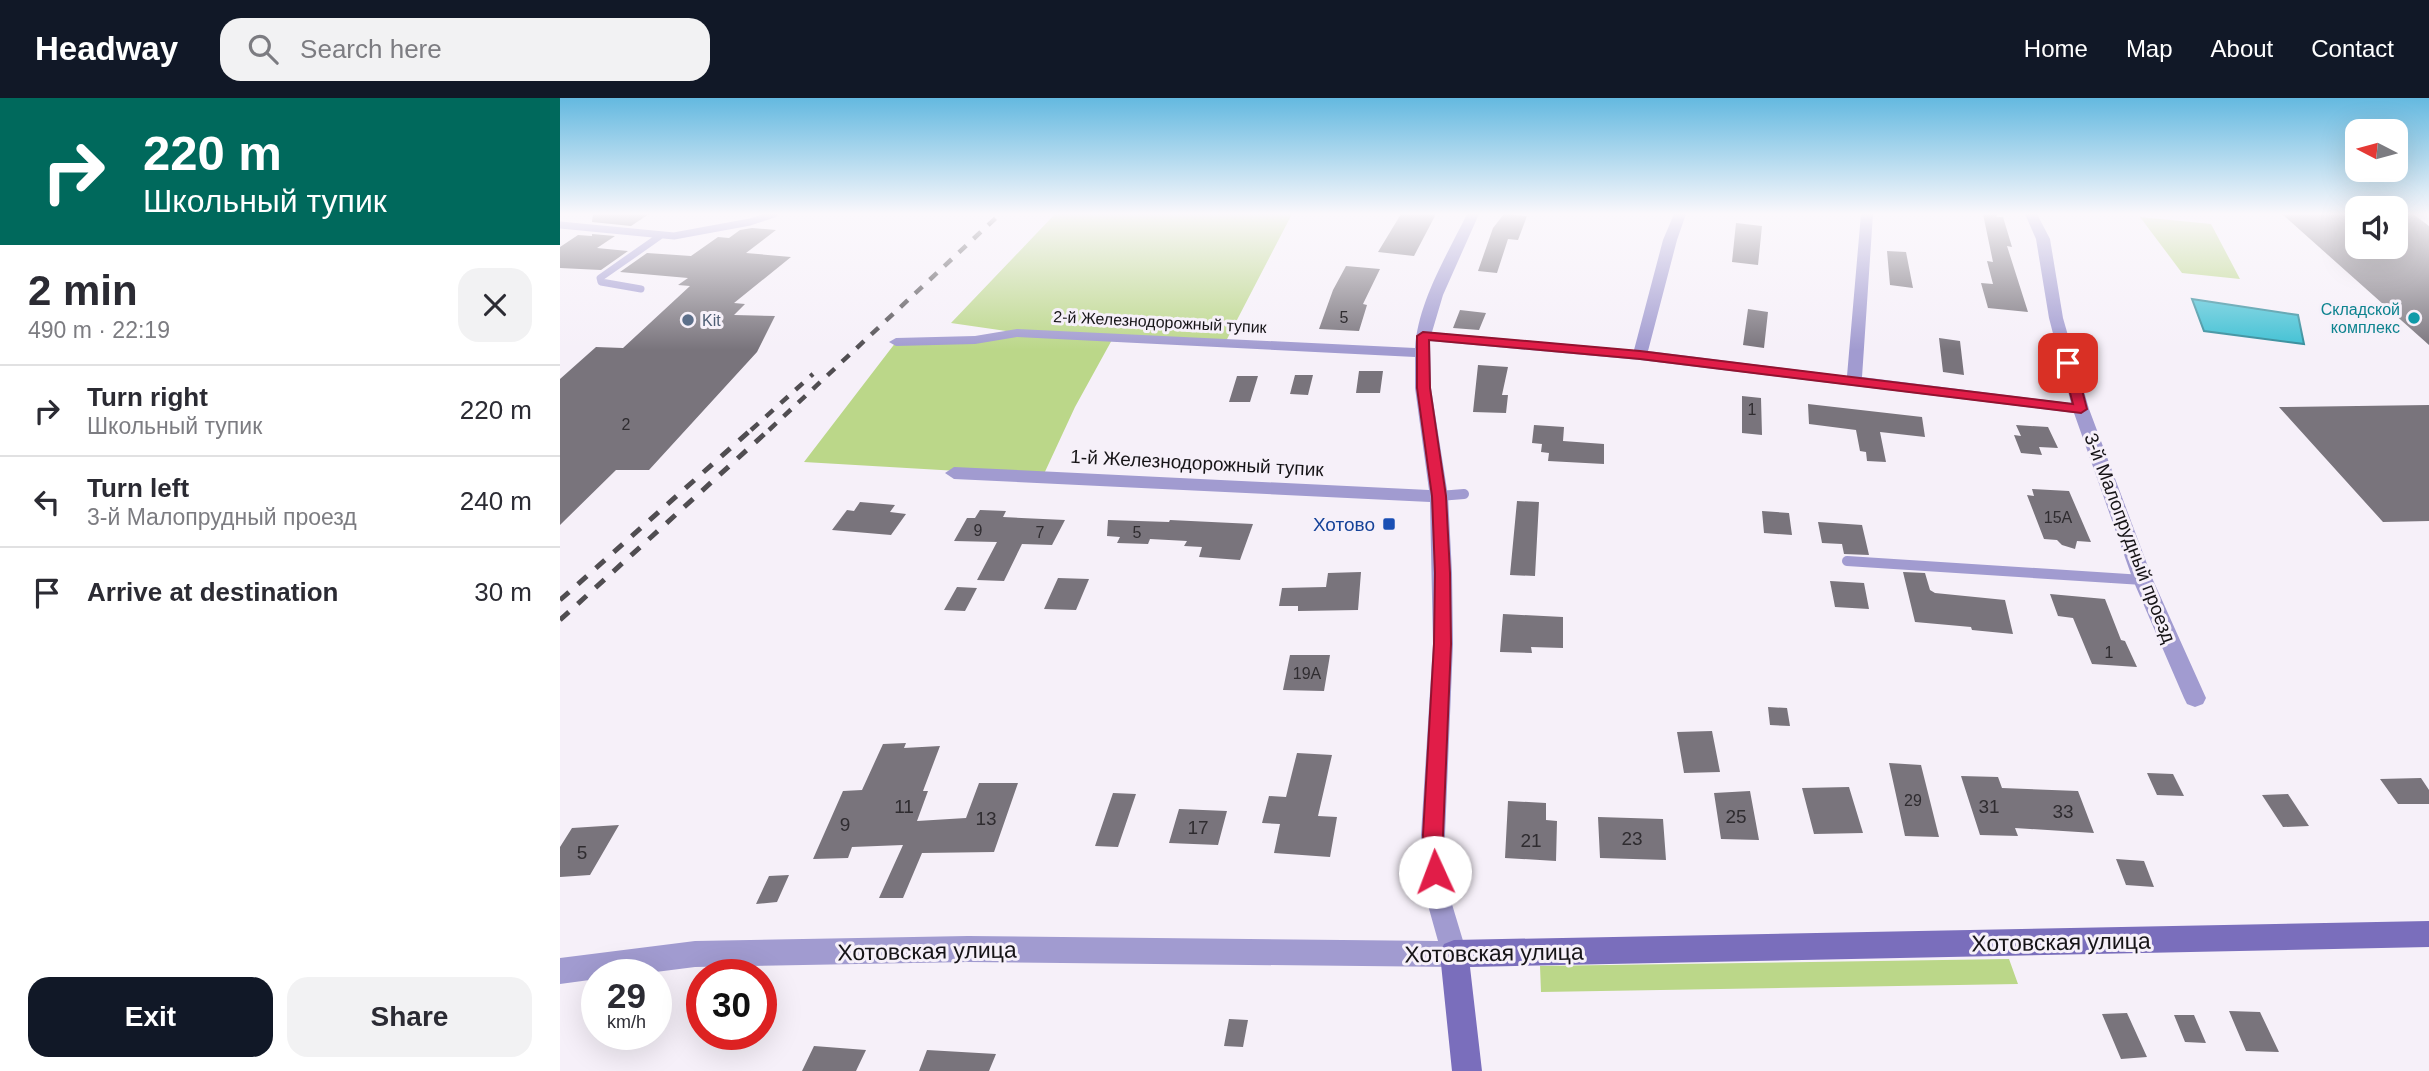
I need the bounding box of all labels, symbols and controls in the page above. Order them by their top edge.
search box [220,18,710,81]
text: Headway [35,30,178,67]
icon: search [244,30,282,68]
text: Search here [300,34,442,64]
text: Home [2024,35,2088,62]
text: Map [2126,35,2173,62]
text: About [2211,35,2273,62]
text: Contact [2311,35,2394,62]
north arrow [2345,119,2408,182]
map controls [2345,119,2408,259]
icon: right [28,126,119,217]
text: 220 m [143,126,282,180]
text: Школьный тупик [143,183,387,219]
button: sound [2345,196,2408,259]
text: 2 min [28,267,138,314]
button: close [458,268,532,342]
place label: Складской комплекс [2321,301,2400,336]
street label: 2-й Железнодорожный тупик [1053,308,1268,336]
house number: 5 [1340,309,1349,326]
marker: Складской комплекс [2406,310,2422,326]
marker: Kit [680,312,696,328]
place label: Kit [702,312,721,329]
text: 490 m · 22:19 [28,317,170,343]
pin [2038,333,2098,393]
icon: arrive [2049,344,2087,382]
text: Turn right [87,382,208,412]
icon: right [28,392,66,430]
text: 220 m [460,395,532,425]
house number: 1 [1748,401,1757,418]
text: Школьный тупик [87,413,262,439]
house number: 2 [622,416,631,433]
street label: 3-й Малопрудный проезд [2080,430,2180,646]
street label: 1-й Железнодорожный тупик [1070,446,1325,480]
text: Turn left [87,473,189,503]
icon: left [28,483,66,521]
text: 240 m [460,486,532,516]
text: 3-й Малопрудный проезд [87,504,357,530]
house number: 15А [2044,509,2073,526]
place label: Хотово [1313,514,1375,535]
marker: Хотово [1381,516,1397,532]
house number: 9 [974,522,983,539]
house number: 7 [1036,524,1045,541]
house number: 5 [1133,524,1142,541]
icon: arrive [28,574,66,612]
text: Arrive at destination [87,577,338,607]
text: 30 m [474,577,532,607]
house number: 1 [2105,644,2114,661]
house number: 19А [1293,665,1322,682]
house number: 29 [1904,792,1922,809]
house number: 11 [894,796,914,817]
house number: 31 [1978,796,2000,817]
house number: 33 [2052,801,2074,822]
house number: 25 [1725,806,1747,827]
house number: 13 [975,808,997,829]
house number: 9 [840,814,850,835]
house number: 17 [1187,817,1209,838]
house number: 23 [1621,828,1643,849]
house number: 21 [1520,830,1542,851]
position arrow [1398,835,1472,909]
house number: 5 [577,842,587,863]
street label: Хотовская улица [1971,927,2151,957]
street label: Хотовская улица [837,936,1017,966]
street label: Хотовская улица [1404,938,1584,968]
speed limit sign: 30 [686,959,777,1050]
text: 29 [607,976,646,1015]
button: Exit [28,977,273,1057]
button: Share [287,977,532,1057]
text: km/h [607,1012,646,1032]

